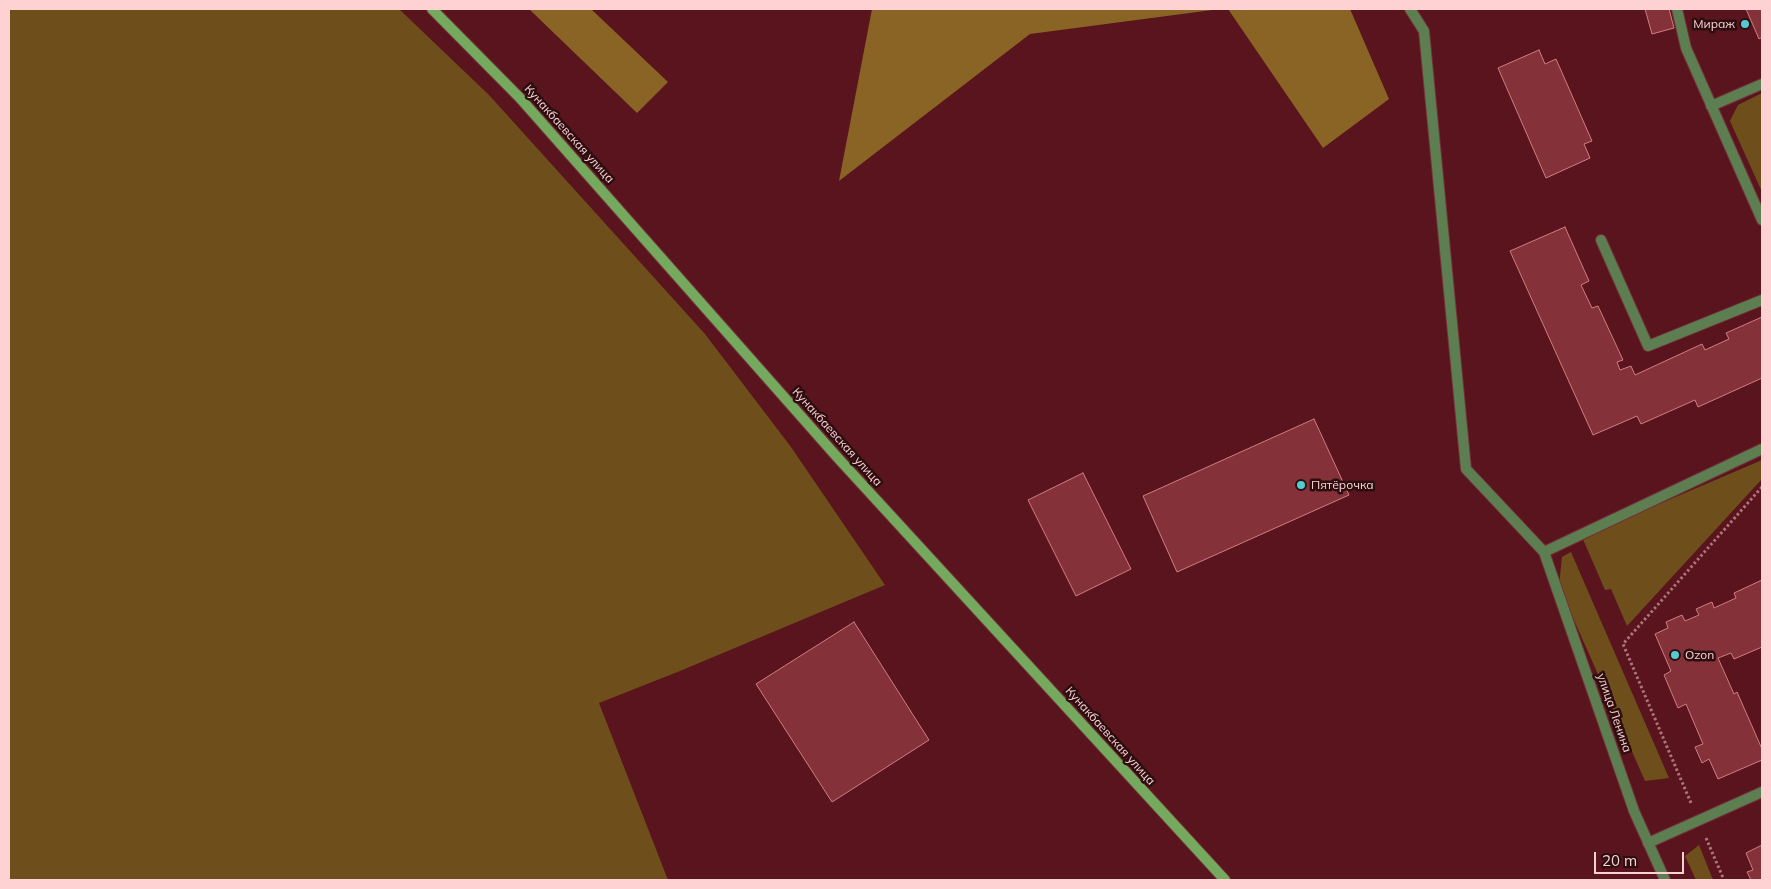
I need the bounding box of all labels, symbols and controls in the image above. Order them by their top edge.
place label: Мираж [1693,17,1735,31]
marker: Мираж [1739,18,1751,30]
street label: Кунакбаевская улица [521,82,617,186]
street label: Кунакбаевская улица [789,385,885,489]
place label: Пятёрочка [1311,478,1374,492]
marker: Пятёрочка [1295,479,1307,491]
place label: Ozon [1685,648,1714,662]
marker: Ozon [1669,649,1681,661]
street label: улица Ленина [1594,672,1634,754]
street label: Кунакбаевская улица [1062,684,1158,788]
scale bar [1596,842,1686,874]
text: 20 m [1602,851,1637,870]

